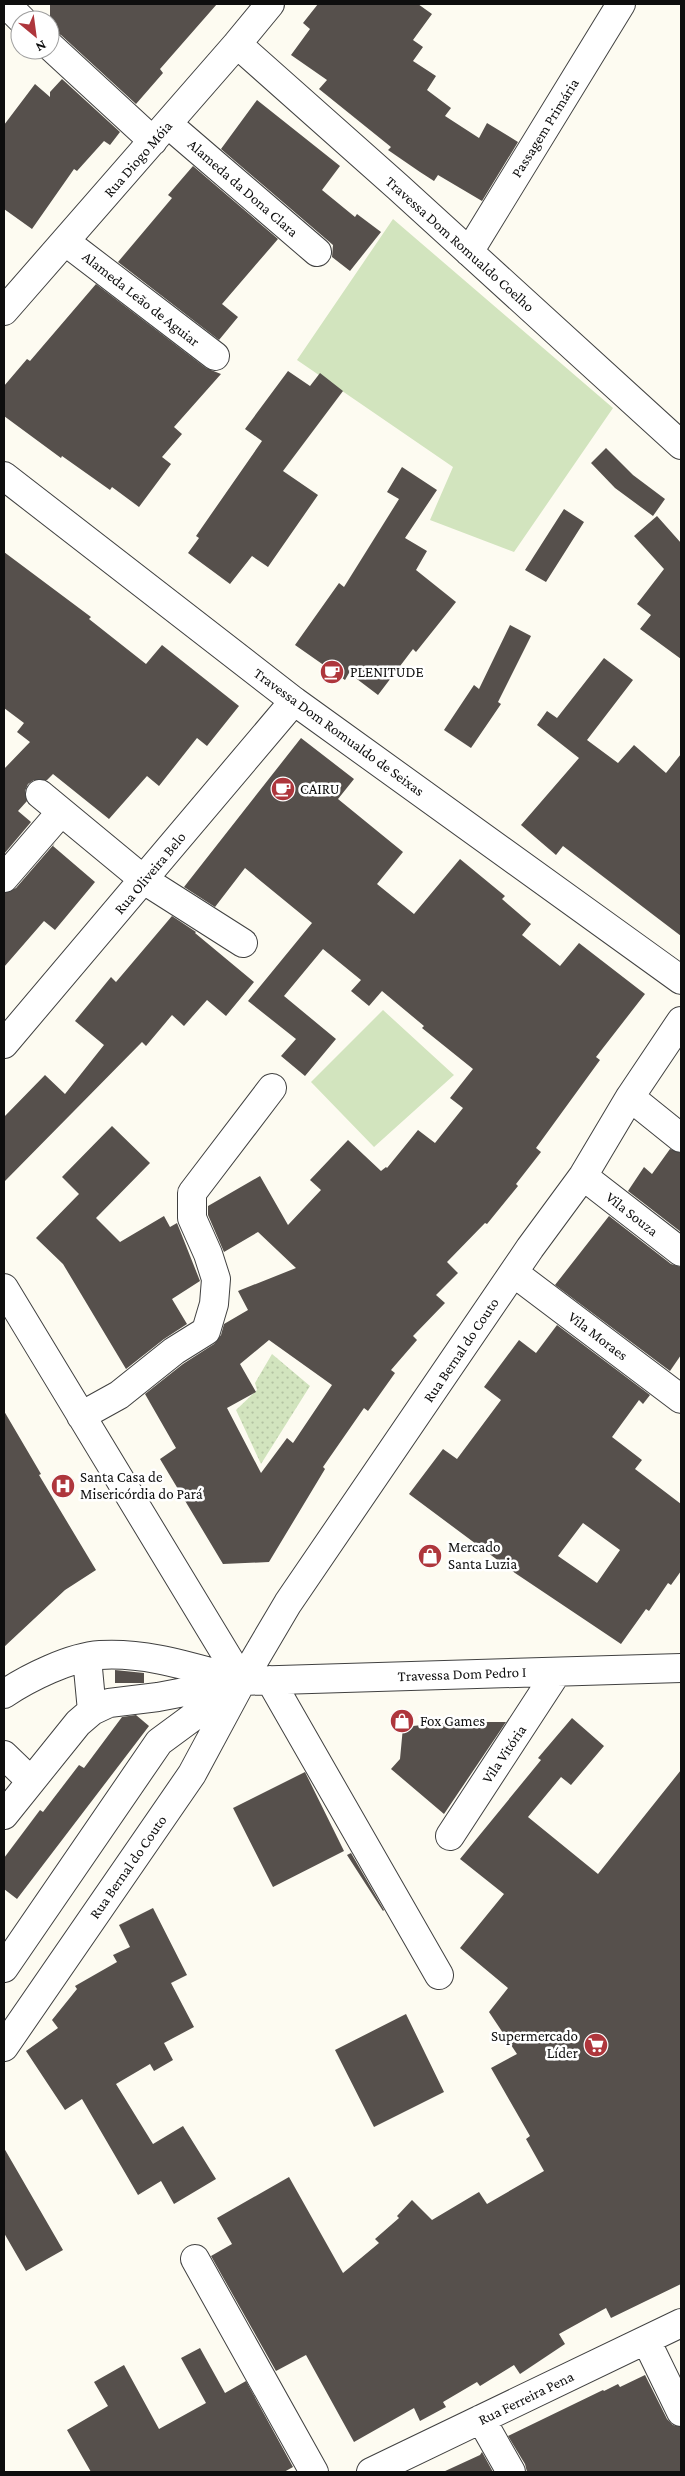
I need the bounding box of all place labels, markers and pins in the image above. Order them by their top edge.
cafe icon: PLENITUDE [319,659,345,685]
place label: PLENITUDE [350,664,424,680]
cafe icon: CAIRU [270,776,296,802]
place label: CAIRU [300,781,340,797]
place label: Santa Casa de Misericórdia do Pará [80,1469,203,1502]
hospital icon: Santa Casa de Misericórdia do Pará [50,1473,76,1499]
place label: Mercado Santa Luzia [448,1539,517,1572]
shop icon: Mercado Santa Luzia [417,1543,443,1569]
shop icon: Fox Games [389,1708,415,1734]
place label: Fox Games [420,1713,485,1729]
place label: Supermercado Líder [491,2028,579,2061]
supermarket icon: Supermercado Líder [583,2032,609,2058]

